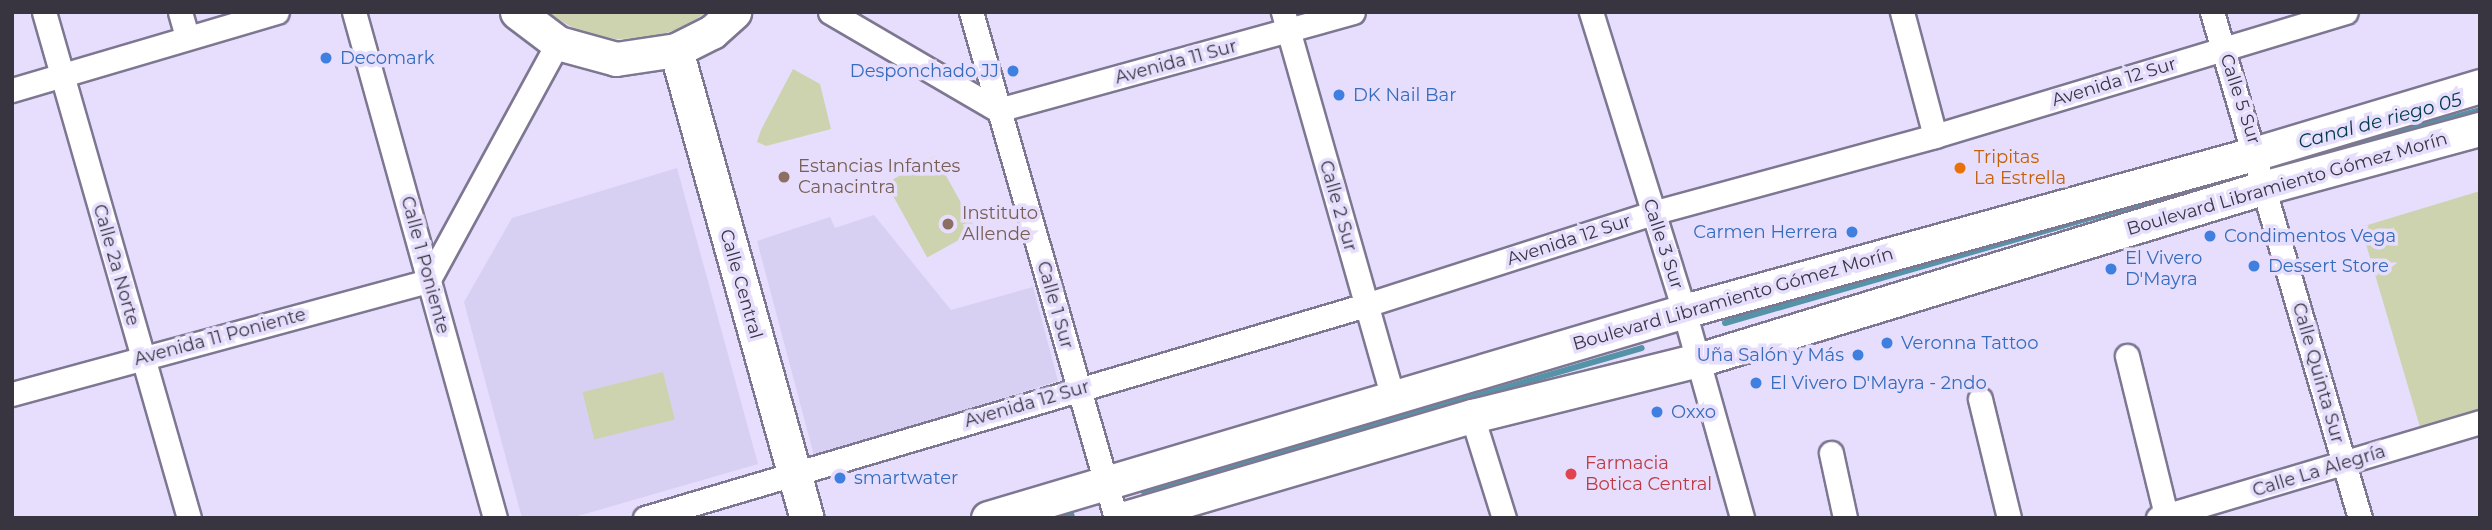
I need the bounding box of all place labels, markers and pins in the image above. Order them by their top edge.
place label: Decomark [340,47,435,69]
marker: Decomark [318,50,334,66]
place label: Desponchado JJ [850,60,999,82]
marker: Desponchado JJ [1005,63,1021,79]
place label: DK Nail Bar [1353,84,1456,106]
marker: DK Nail Bar [1331,87,1347,103]
place label: Tripitas La Estrella [1974,147,2066,190]
place label: Estancias Infantes Canacintra [798,156,960,198]
marker: Tripitas La Estrella [1952,160,1968,176]
marker: Estancias Infantes Canacintra [776,169,792,185]
place label: Instituto Allende [962,203,1038,246]
marker: Instituto Allende [940,216,956,232]
place label: Carmen Herrera [1693,221,1838,243]
marker: Carmen Herrera [1844,224,1860,240]
place label: Condimentos Vega [2224,225,2396,247]
marker: Condimentos Vega [2202,228,2218,244]
place label: El Vivero D'Mayra [2125,248,2202,290]
place label: Dessert Store [2268,255,2389,277]
marker: Dessert Store [2246,258,2262,274]
marker: El Vivero D'Mayra [2103,261,2119,277]
place label: Veronna Tattoo [1901,332,2038,354]
marker: Veronna Tattoo [1879,335,1895,351]
place label: Uña Salón y Más [1696,344,1844,366]
marker: Uña Salón y Más [1850,347,1866,363]
place label: El Vivero D'Mayra - 2ndo [1770,372,1987,394]
marker: El Vivero D'Mayra - 2ndo [1748,375,1764,391]
place label: Oxxo [1671,401,1716,423]
marker: Oxxo [1649,404,1665,420]
place label: Farmacia Botica Central [1585,453,1712,496]
marker: Farmacia Botica Central [1563,466,1579,482]
place label: smartwater [854,467,958,489]
marker: smartwater [832,470,848,486]

